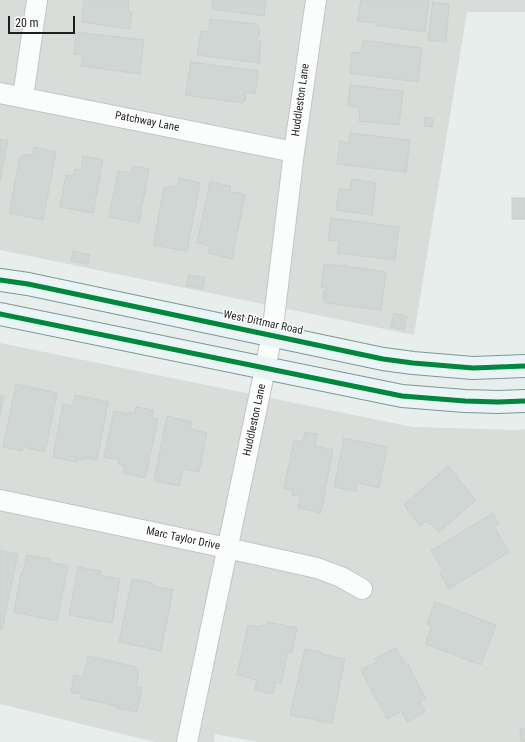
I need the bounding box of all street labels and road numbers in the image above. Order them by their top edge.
street label: Huddleston Lane [289,63,313,137]
street label: Patchway Lane [114,109,180,135]
street label: West Dittmar Road [222,308,304,338]
street label: Huddleston Lane [241,383,269,457]
street label: Marc Taylor Drive [145,525,221,553]

